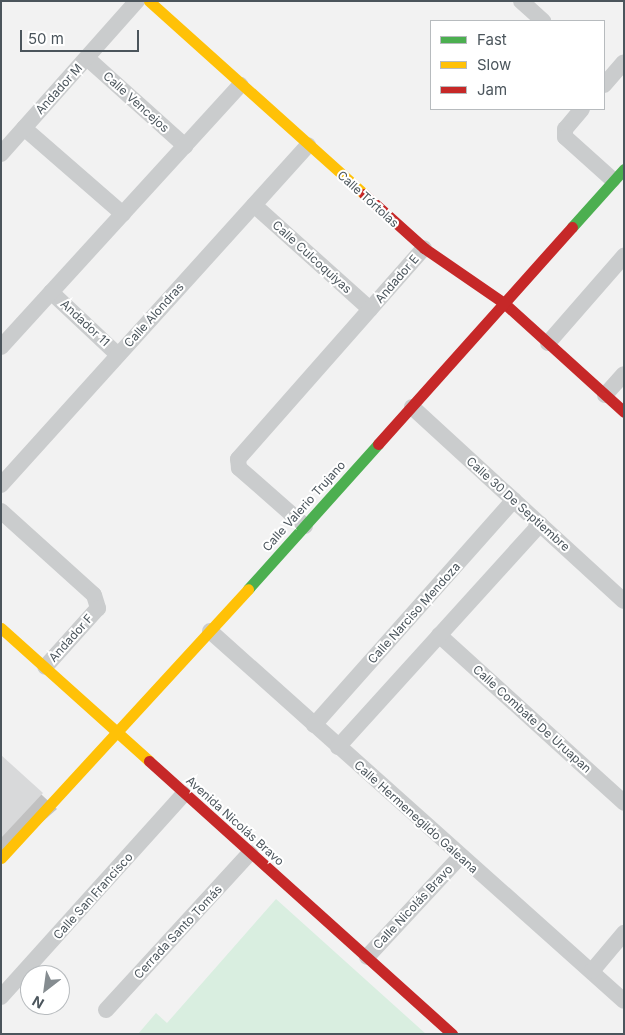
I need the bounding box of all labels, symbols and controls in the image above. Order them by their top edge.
scale bar [22,20,141,52]
legend [430,20,605,110]
text: 50 m [28,29,64,48]
text: Fast [477,30,507,49]
text: Slow [477,55,511,74]
street label: Andador M [33,61,85,117]
street label: Calle Vencejos [100,69,172,135]
text: Jam [477,80,507,99]
street label: Calle Tórtolas [334,168,402,230]
street label: Calle Culcoquiyas [269,218,355,296]
street label: Andador E [372,252,422,306]
street label: Calle Alondras [121,280,187,350]
street label: Andador 11 [58,297,112,349]
street label: Calle 30 De Septiembre [463,454,573,554]
street label: Calle Valerio Trujano [260,458,348,554]
street label: Calle Narciso Mendoza [365,559,463,667]
street label: Andador F [46,611,96,665]
street label: Calle Combate De Uruapan [470,662,594,776]
street label: Calle Hermenegildo Galeana [351,758,481,876]
street label: Avenida Nicolás Bravo [183,773,287,869]
street label: Calle San Francisco [50,850,136,942]
street label: Calle Nicolás Bravo [370,862,456,952]
street label: Cerrada Santo Tomás [131,882,225,982]
north arrow [20,965,70,1015]
text: N [29,993,47,1013]

